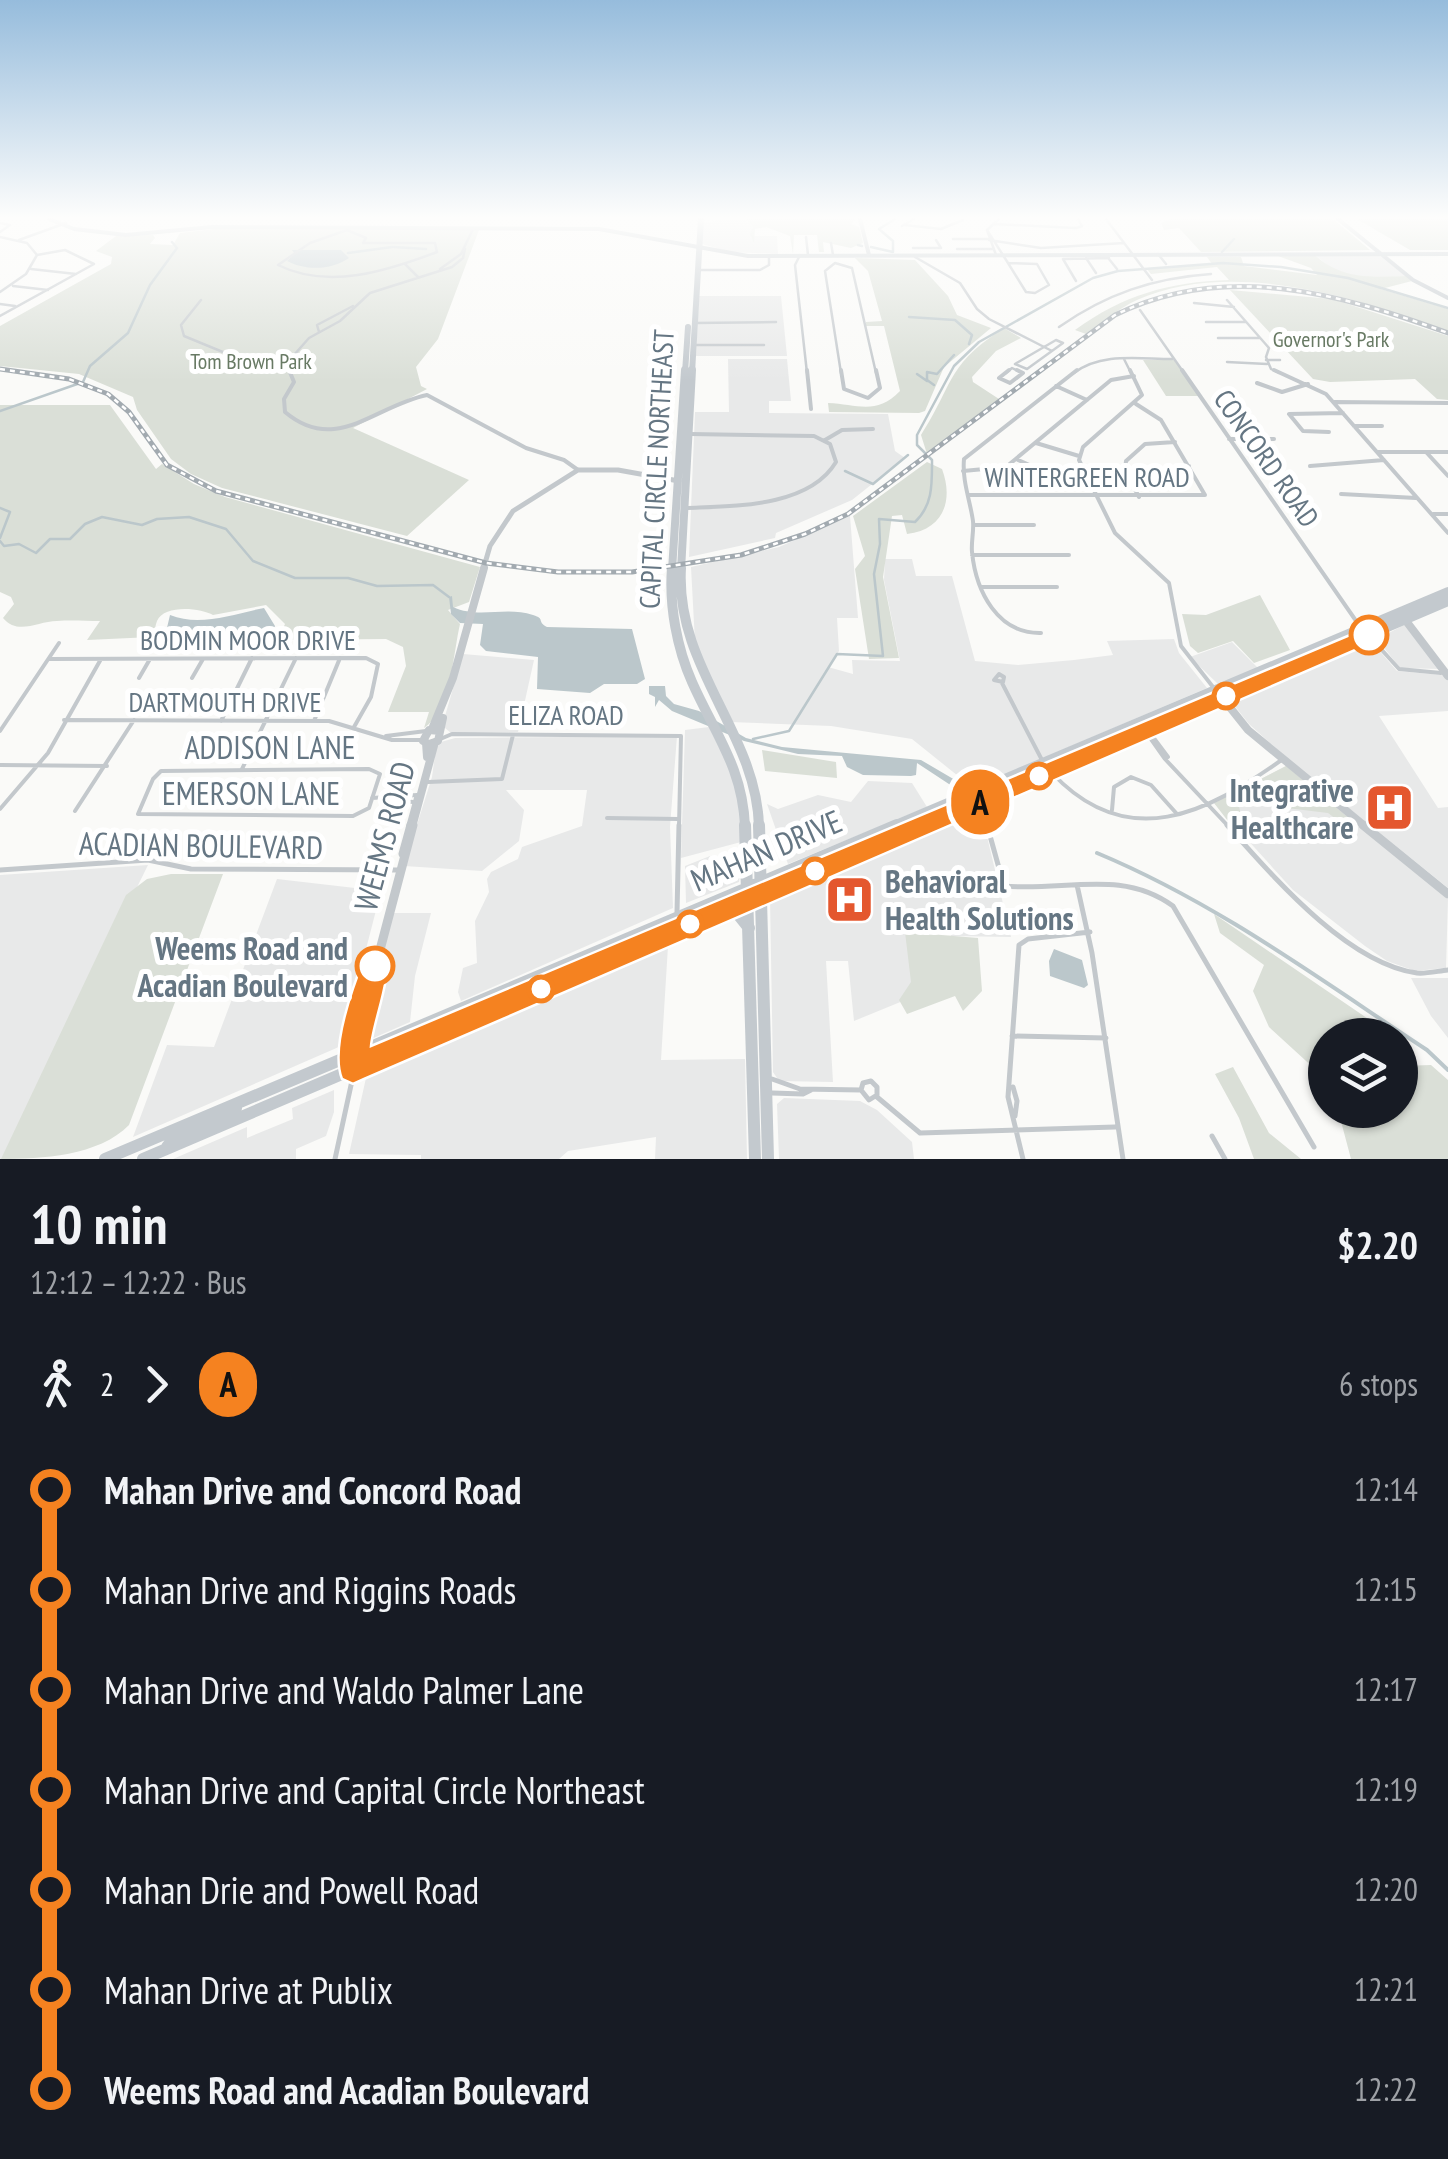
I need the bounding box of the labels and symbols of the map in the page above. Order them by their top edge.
park label: Governor's Park [1273,325,1390,353]
street label: CAPITAL CIRCLE NORTHEAST [630,328,682,610]
park label: Tom Brown Park [190,347,312,375]
street label: CONCORD ROAD [1206,382,1328,534]
street label: WINTERGREEN ROAD [984,458,1190,495]
unlabelled marker [1350,616,1388,654]
street label: BODMIN MOOR DRIVE [140,621,356,658]
street label: DARTMOUTH DRIVE [129,683,321,720]
unlabelled marker [1213,683,1239,709]
street label: ELIZA ROAD [508,696,624,733]
street label: ADDISON LANE [184,726,356,768]
street label: WEEMS ROAD [344,757,424,915]
unlabelled marker [1026,763,1052,789]
place label: Integrative Healthcare [1229,769,1354,848]
line badge: A [948,770,1012,834]
street label: EMERSON LANE [162,772,340,814]
hospital icon: Integrative Healthcare [1363,782,1415,834]
street label: MAHAN DRIVE [684,799,848,901]
street label: ACADIAN BOULEVARD [79,822,323,868]
unlabelled marker [802,858,828,884]
place label: Behavioral Health Solutions [885,860,1074,939]
hospital icon: Behavioral Health Solutions [824,873,876,925]
unlabelled marker [677,911,703,937]
place label: Weems Road and Acadian Boulevard [137,927,348,1006]
marker: Weems Road and Acadian Boulevard [356,947,394,985]
unlabelled marker [528,976,554,1002]

